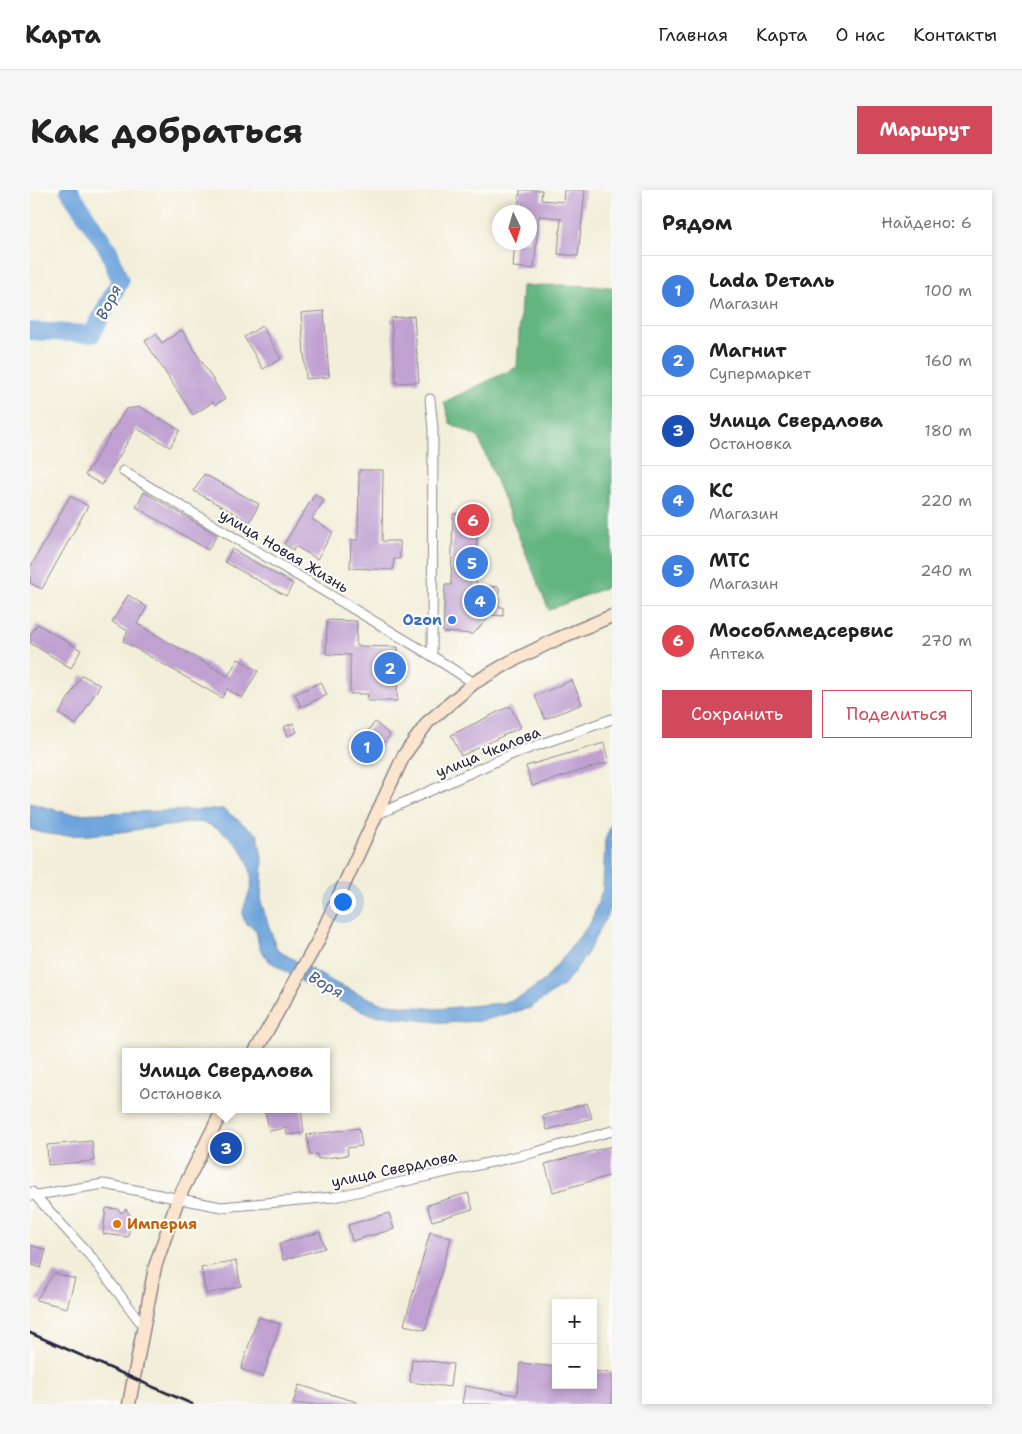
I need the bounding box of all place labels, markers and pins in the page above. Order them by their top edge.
pin: 6 [457,501,489,539]
pin: 5 [456,544,488,582]
pin: 4 [464,582,496,620]
place label: Ozon [402,610,442,630]
marker: Ozon [446,614,458,626]
pin: 2 [374,649,406,687]
pin: 1 [351,728,383,766]
pin: 3 [210,1129,242,1167]
place label: Империя [127,1214,197,1234]
marker: Империя [111,1218,123,1230]

